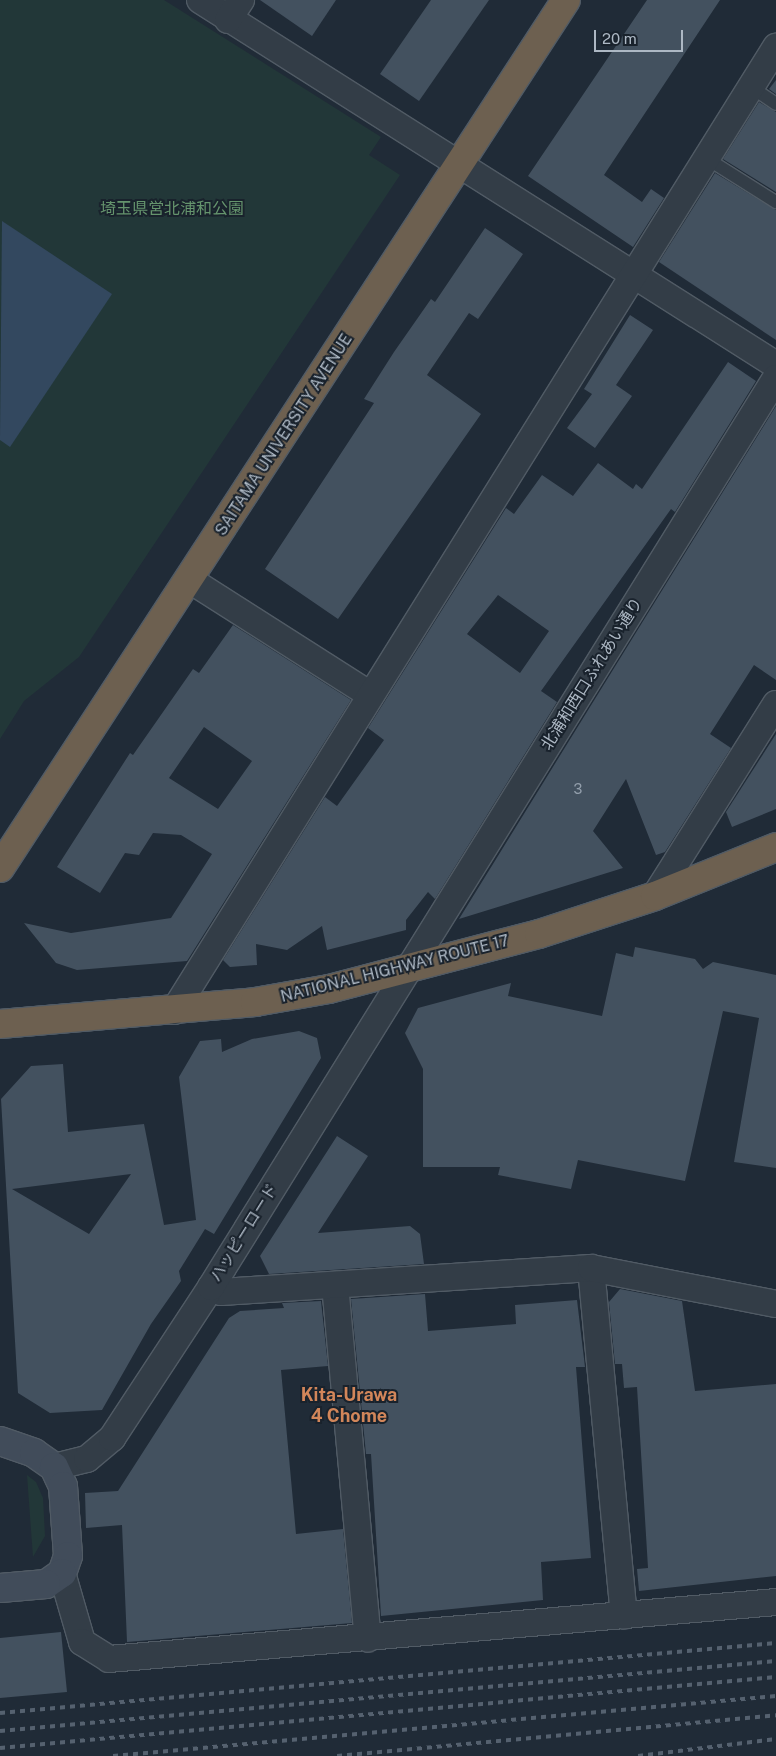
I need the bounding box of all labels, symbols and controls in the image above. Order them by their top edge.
scale bar [596,20,685,52]
text: 20 m [602,30,637,47]
park label: 埼玉県営北浦和公園 [100,199,244,219]
street label: SAITAMA UNIVERSITY AVENUE [211,330,357,540]
street label: 北浦和西口ふれあい通り [537,594,647,754]
house number: 3 [574,781,582,797]
street label: NATIONAL HIGHWAY ROUTE 17 [279,931,511,1007]
street label: ハッピーロード [206,1180,282,1286]
district label: Kita-Urawa 4 Chome [301,1385,397,1428]

